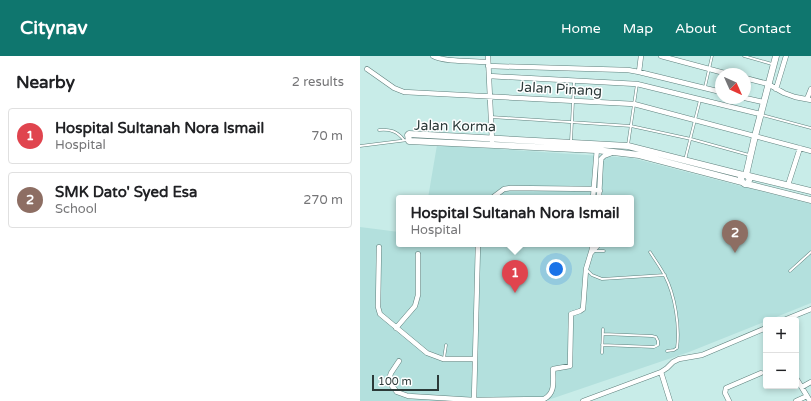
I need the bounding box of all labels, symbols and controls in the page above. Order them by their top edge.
text: Citynav [20,17,87,39]
text: Home [561,20,601,37]
text: Map [623,20,653,37]
text: About [675,20,717,37]
text: Contact [739,20,791,37]
north arrow [715,68,751,104]
text: Nearby [16,72,75,93]
text: 2 results [292,74,344,90]
street label: Jalan Pinang [517,78,603,100]
street label: Jalan Korma [414,117,496,135]
text: Hospital Sultanah Nora Ismail [55,119,264,137]
text: 1 [26,128,34,144]
text: 70 m [311,128,343,144]
text: Hospital [55,137,106,153]
text: SMK Dato' Syed Esa [55,183,198,201]
text: 2 [26,192,34,208]
text: 270 m [303,192,343,208]
popup [396,195,634,247]
text: School [55,201,97,217]
text: Hospital Sultanah Nora Ismail [410,204,620,222]
pin: 2 [722,220,748,253]
text: Hospital [410,222,461,238]
your location [546,259,566,279]
pin: 1 [502,260,528,293]
map controls [763,317,799,389]
button: + [763,317,799,353]
button: − [763,353,799,389]
scale bar [372,373,439,392]
text: 100 m [378,375,412,388]

